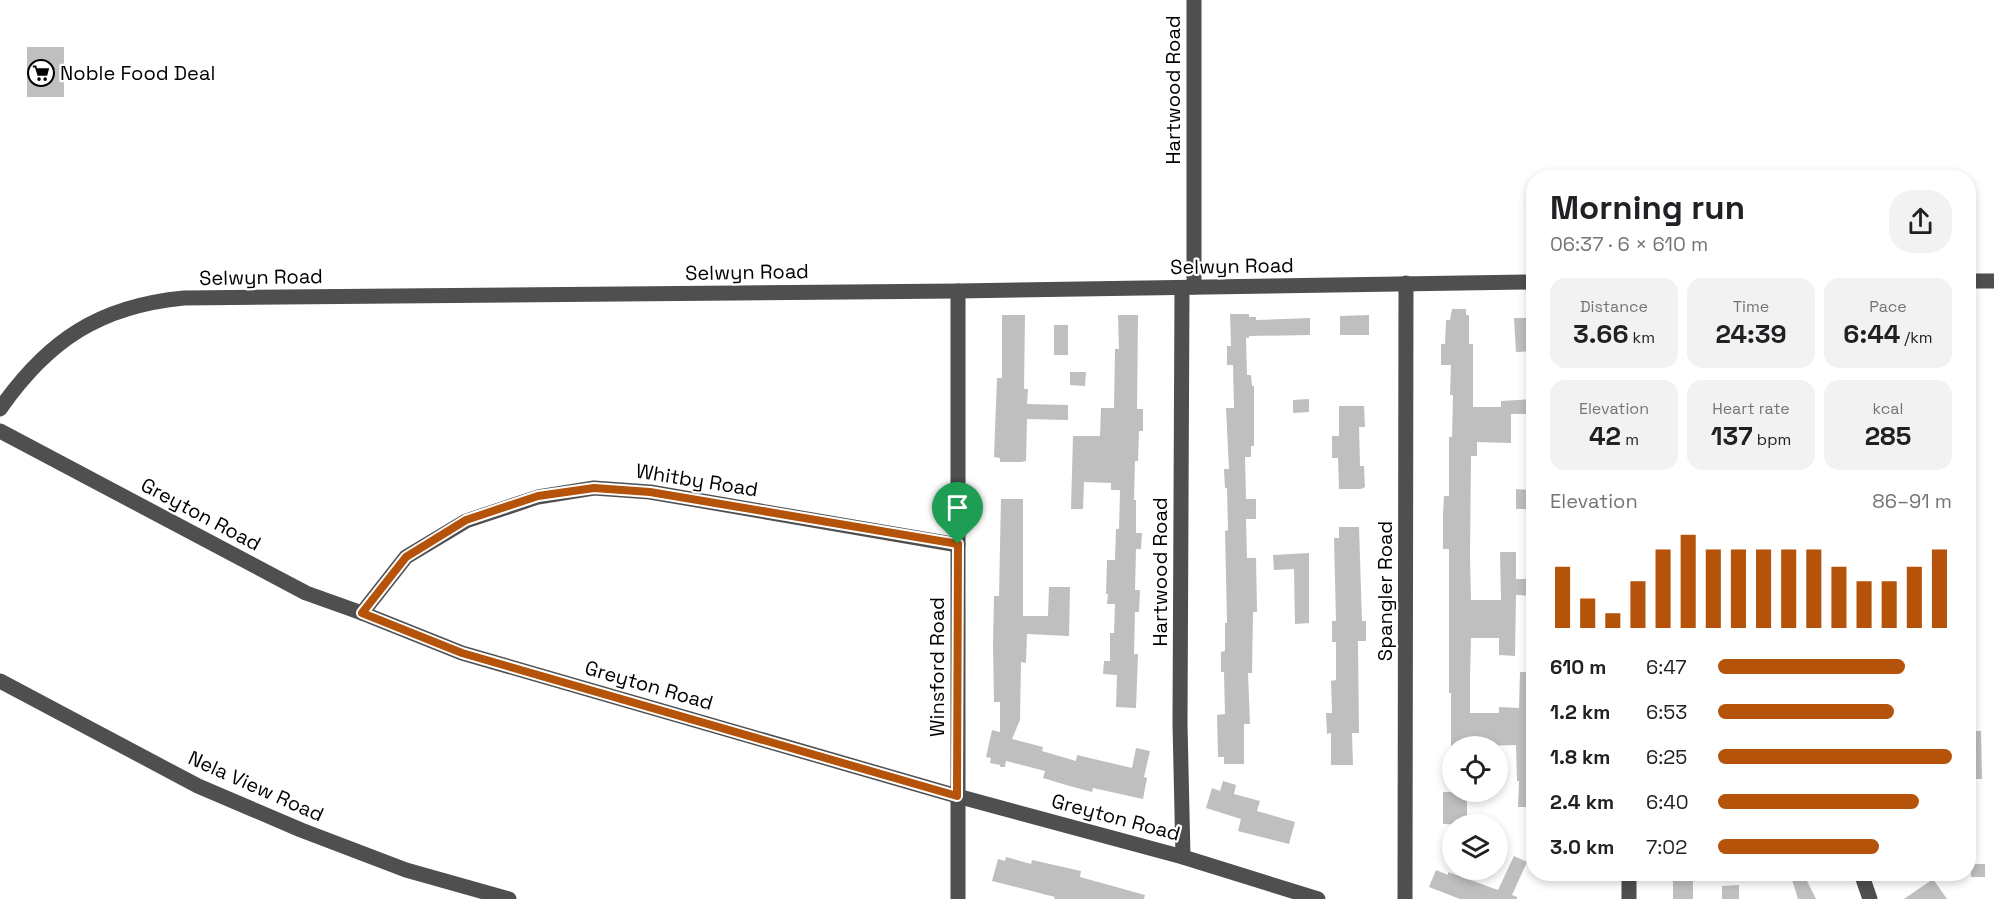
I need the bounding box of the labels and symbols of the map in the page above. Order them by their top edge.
street label: Hartwood Road [1160,15,1186,165]
supermarket icon: Noble Food Deal [26,58,56,88]
place label: Noble Food Deal [60,60,215,86]
street label: Selwyn Road [1170,252,1294,280]
street label: Selwyn Road [685,258,809,286]
street label: Selwyn Road [199,263,323,291]
street label: Whitby Road [634,458,760,502]
street label: Greyton Road [137,471,265,557]
pin [932,482,983,544]
street label: Hartwood Road [1147,497,1173,647]
street label: Spangler Road [1372,521,1398,661]
street label: Winsford Road [924,597,950,737]
street label: Greyton Road [582,654,716,716]
street label: Nela View Road [184,745,328,827]
street label: Greyton Road [1049,787,1183,847]

